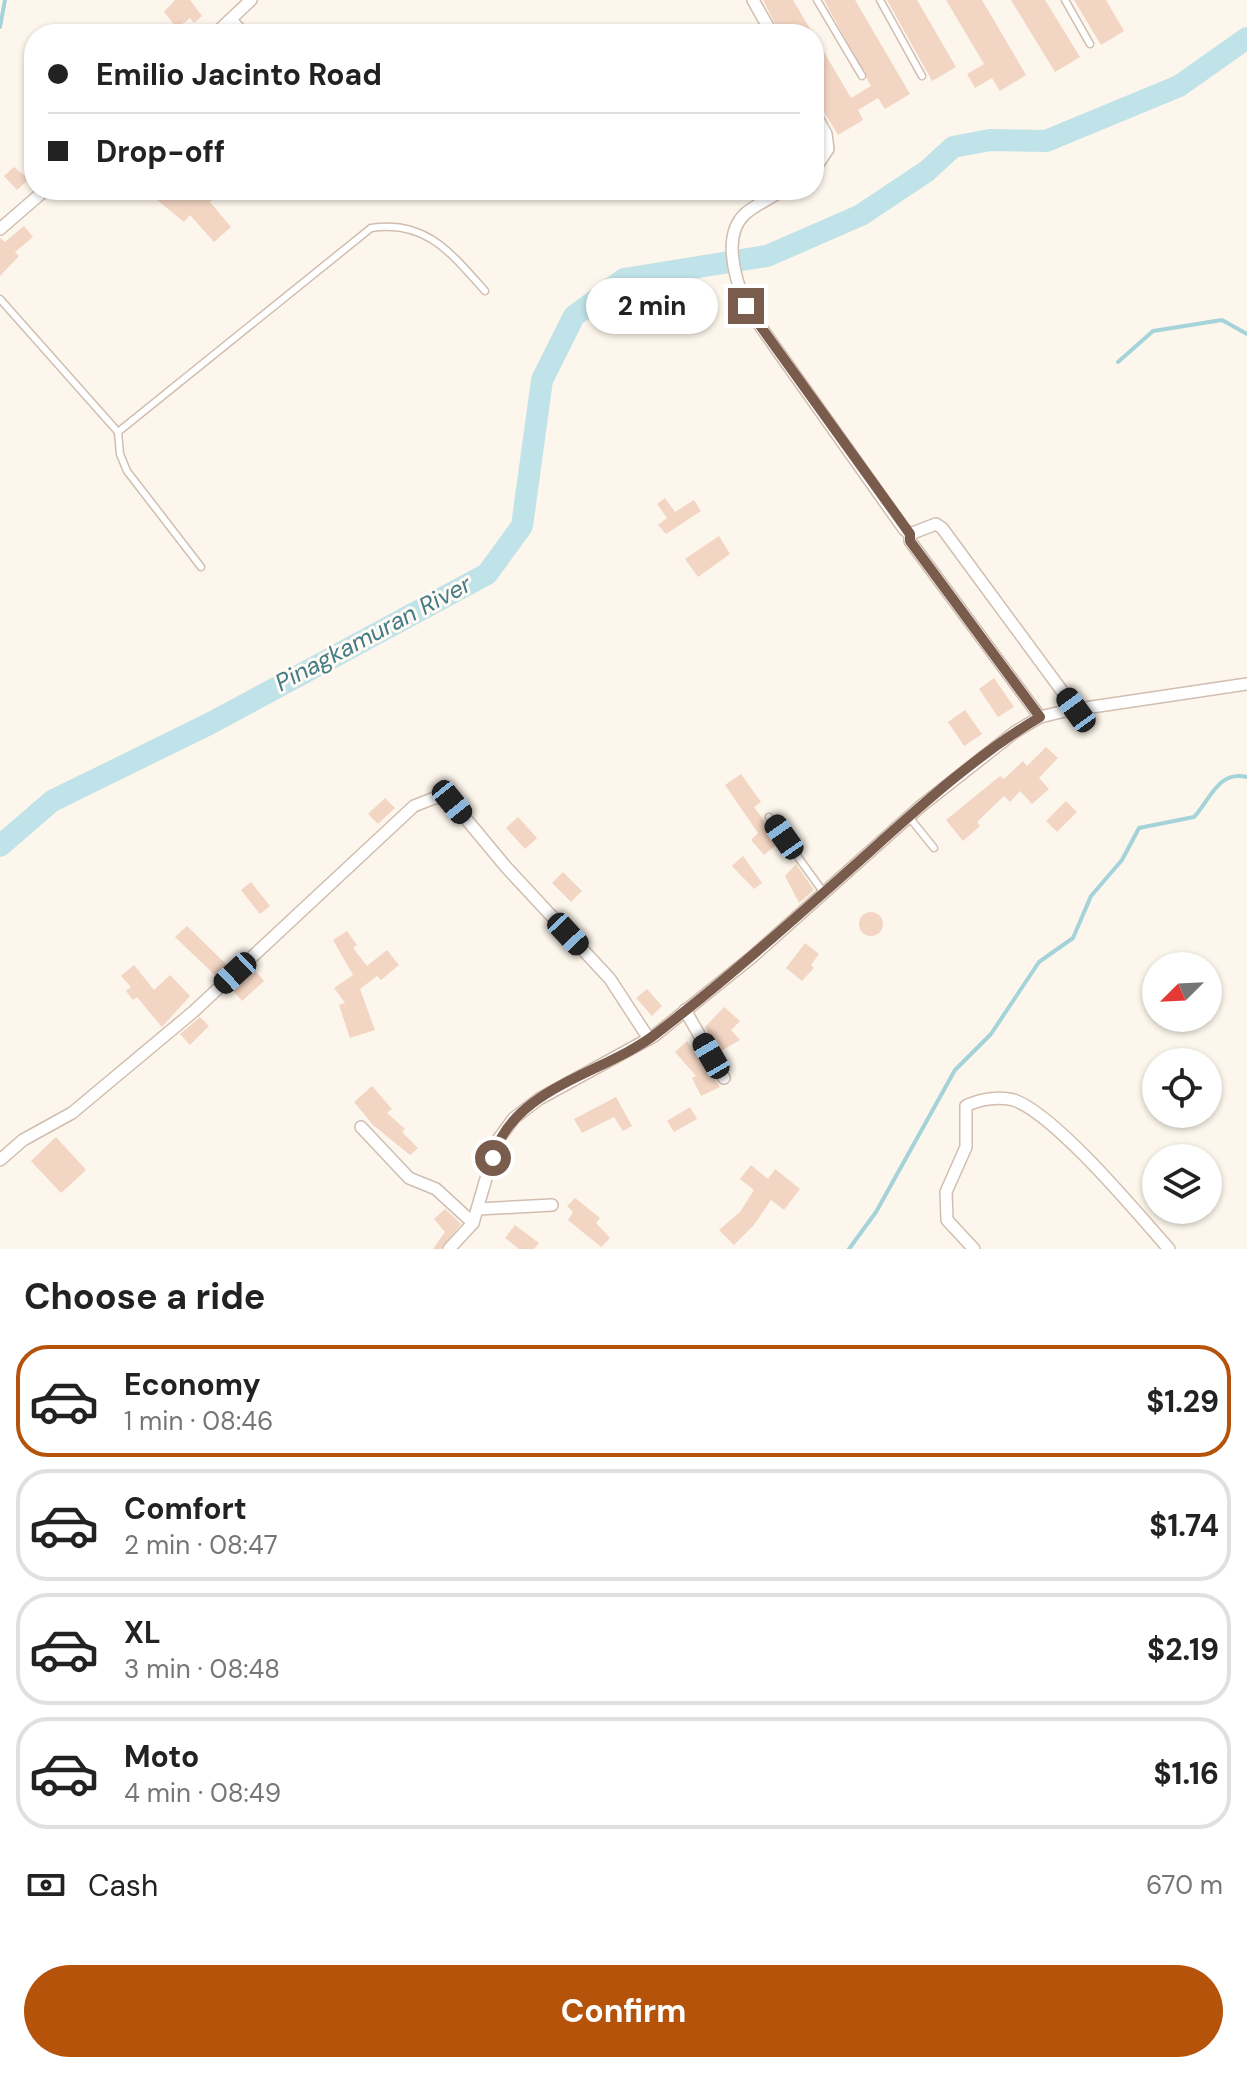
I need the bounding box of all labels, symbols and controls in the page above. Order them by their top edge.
text: Emilio Jacinto Road [96,55,382,94]
text: Drop-off [96,132,225,171]
callout: 2 min [586,278,718,334]
route end [728,288,764,324]
text: 2 min [618,289,686,323]
water label: Pinagkamuran River [269,568,477,698]
car [1052,684,1100,736]
car [428,776,476,828]
car [760,810,808,864]
car [543,908,593,960]
car [209,948,261,998]
north arrow [1142,952,1222,1032]
map controls [1142,952,1222,1224]
car [689,1029,733,1083]
button: locate [1142,1048,1222,1128]
route start [475,1140,511,1176]
button: layers [1142,1144,1222,1224]
text: Choose a ride [24,1273,265,1320]
icon: car [28,1365,100,1437]
text: Economy [124,1365,261,1404]
text: $1.29 [1146,1382,1219,1421]
text: 1 min · 08:46 [124,1404,273,1438]
icon: car [28,1489,100,1561]
text: Comfort [124,1489,247,1528]
text: $1.74 [1149,1506,1219,1545]
text: 2 min · 08:47 [124,1528,278,1562]
icon: car [28,1613,100,1685]
text: XL [124,1613,161,1652]
text: $2.19 [1147,1630,1219,1669]
text: 3 min · 08:48 [124,1652,280,1686]
icon: car [28,1737,100,1809]
text: Moto [124,1737,199,1776]
text: $1.16 [1153,1754,1219,1793]
text: 4 min · 08:49 [124,1776,281,1810]
icon: cash [24,1863,68,1907]
text: Cash [88,1866,158,1905]
text: 670 m [1146,1868,1223,1902]
button: Confirm [24,1965,1223,2057]

